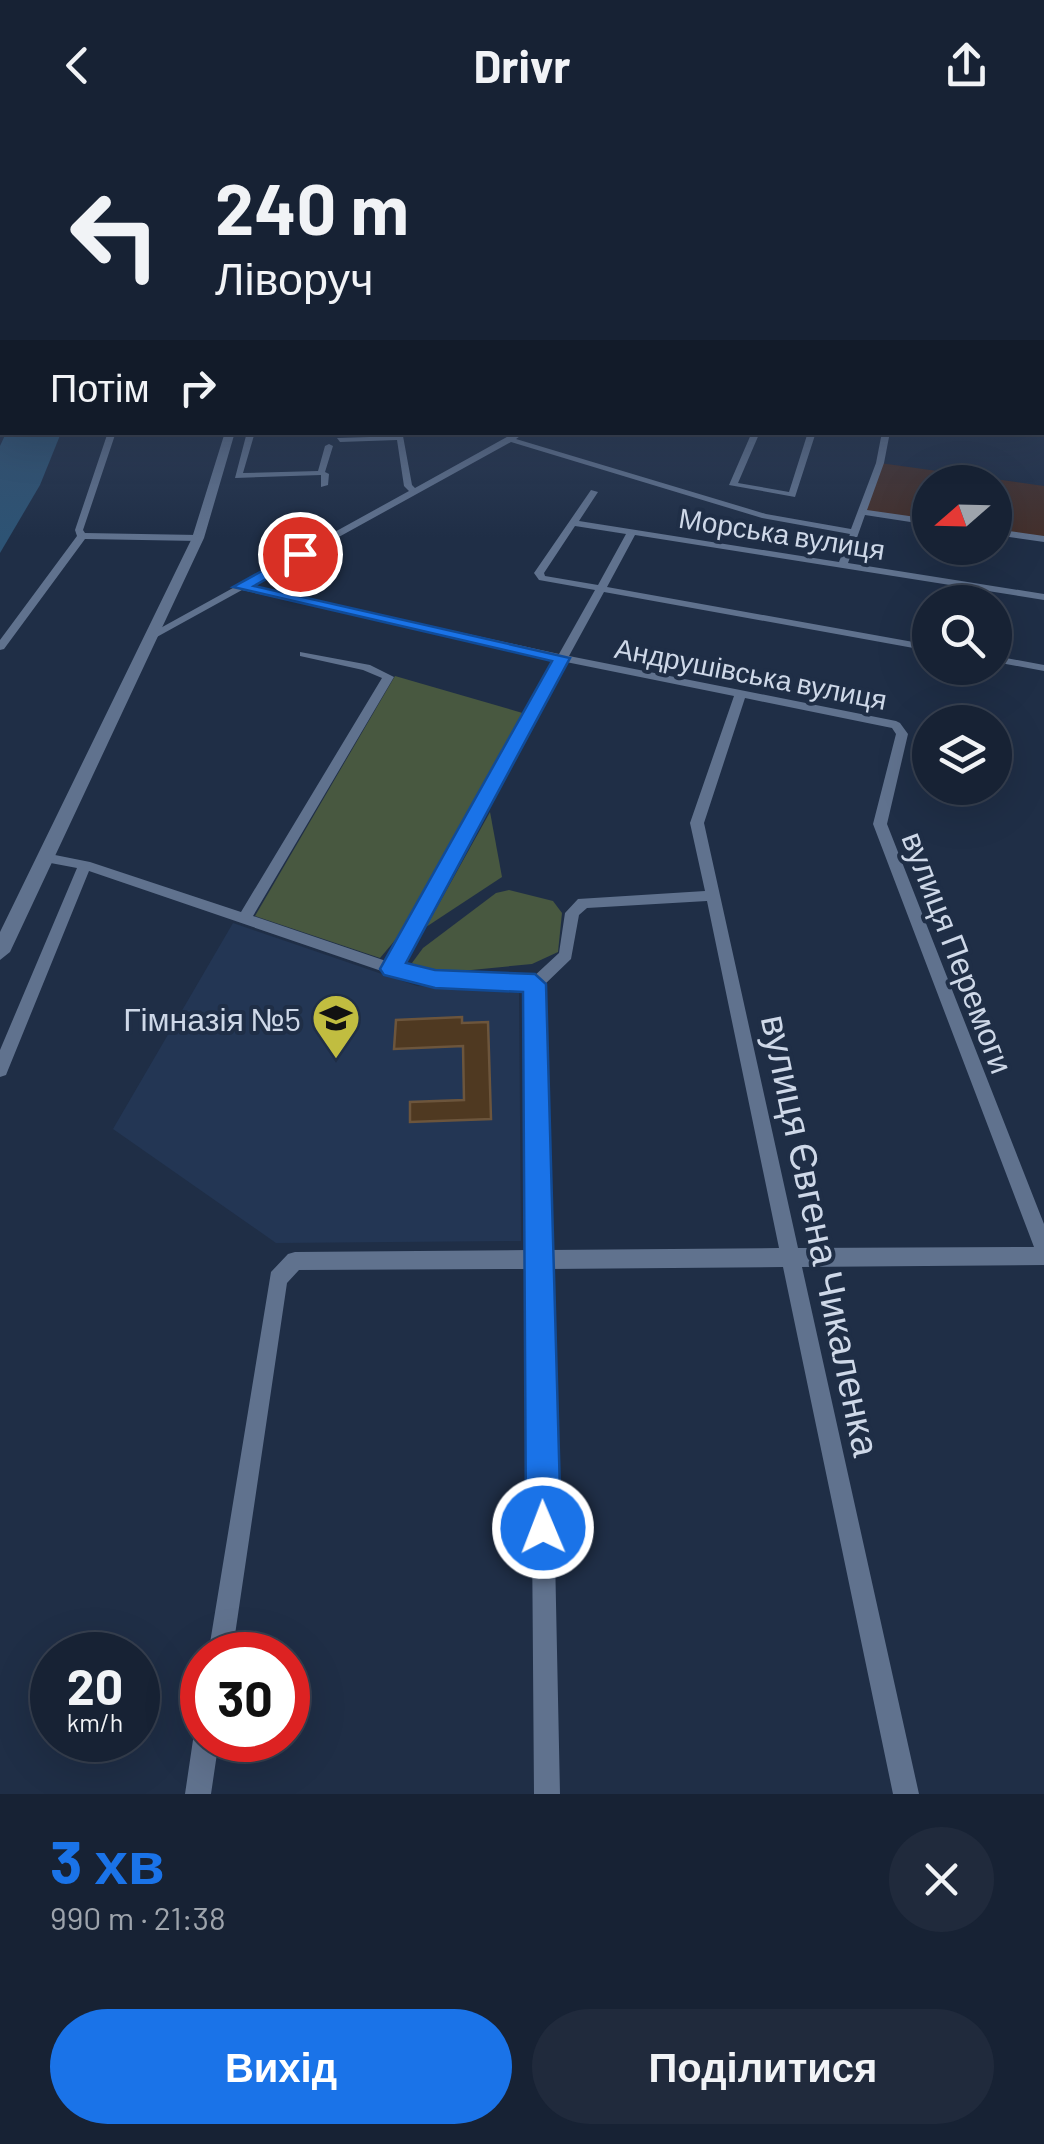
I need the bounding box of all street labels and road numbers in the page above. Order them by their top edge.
street label: Морська вулиця [677,500,887,566]
street label: Андрушівська вулиця [612,630,890,716]
street label: вулиця Перемоги [894,826,1023,1079]
street label: вулиця Євгена Чикаленка [753,1010,891,1461]

